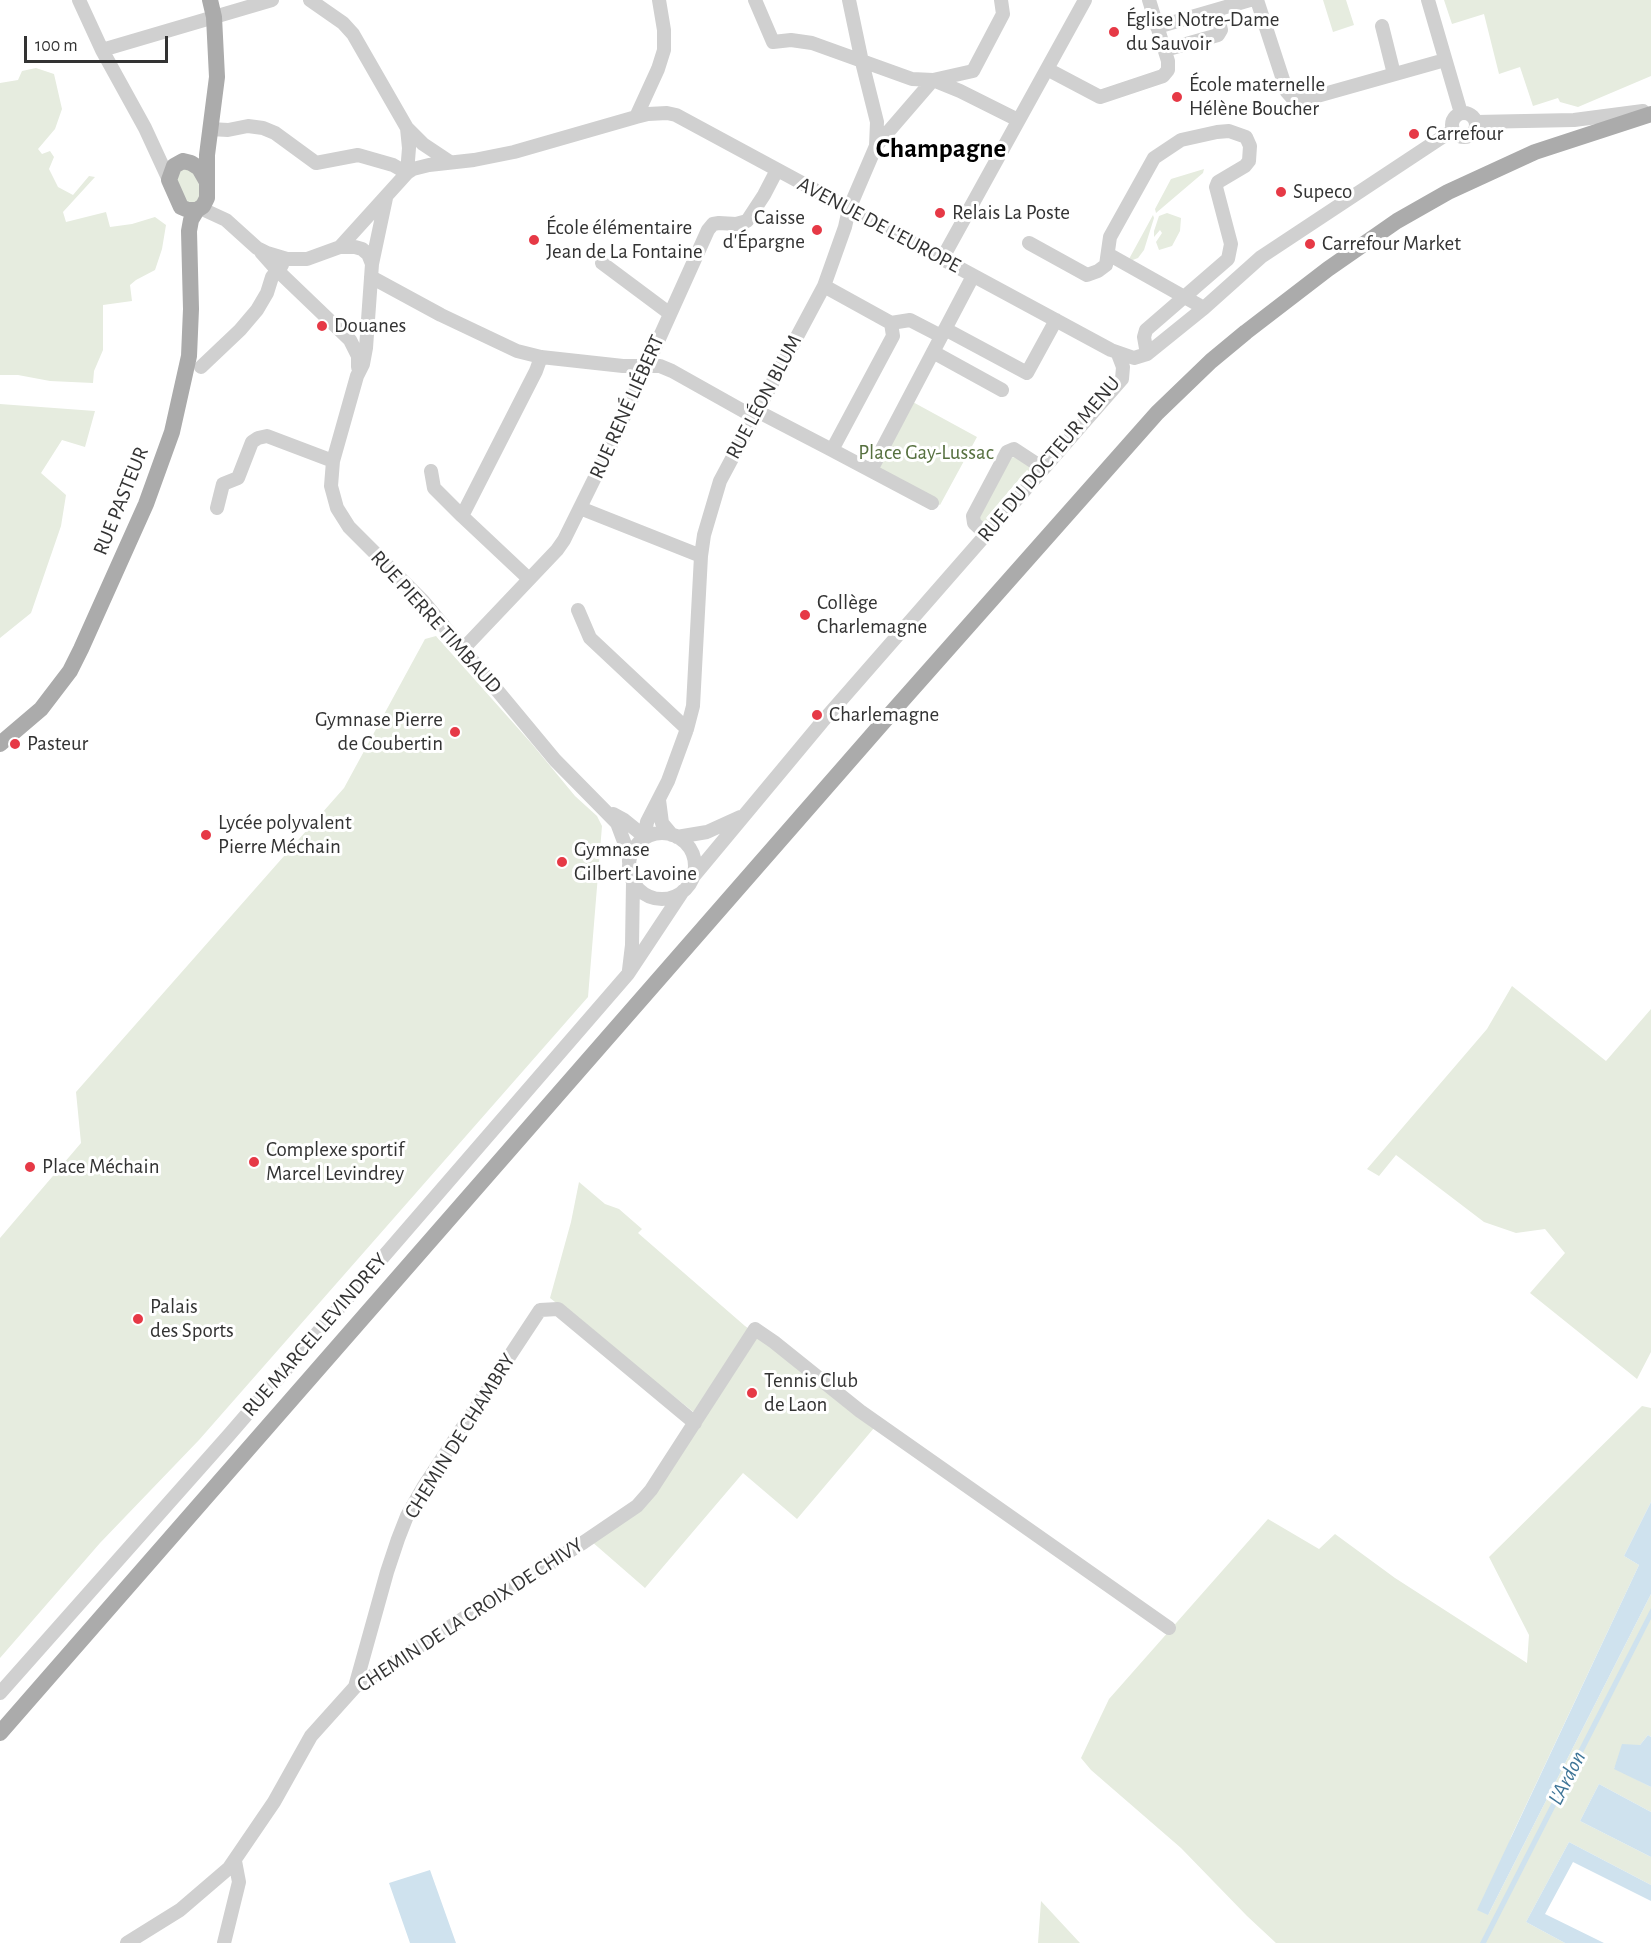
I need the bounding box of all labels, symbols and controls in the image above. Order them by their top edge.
place label: Église Notre-Dame du Sauvoir [1126,7,1279,57]
scale bar [27,24,171,62]
marker: Église Notre-Dame du Sauvoir [1107,25,1121,39]
text: 100 m [35,37,78,55]
place label: École maternelle Hélène Boucher [1189,72,1325,122]
marker: École maternelle Hélène Boucher [1170,90,1184,104]
place label: Carrefour [1426,121,1503,147]
marker: Carrefour [1407,127,1421,141]
district label: Champagne [876,133,1006,165]
street label: AVENUE DE L'EUROPE [793,171,965,279]
place label: Supeco [1293,179,1352,205]
marker: Supeco [1274,185,1288,199]
place label: Relais La Poste [952,200,1070,226]
place label: Caisse d'Épargne [723,205,805,255]
marker: Relais La Poste [933,206,947,220]
place label: École élémentaire Jean de La Fontaine [546,215,703,265]
marker: Caisse d'Épargne [810,223,824,237]
place label: Carrefour Market [1322,231,1461,257]
marker: École élémentaire Jean de La Fontaine [527,233,541,247]
marker: Carrefour Market [1303,237,1317,251]
place label: Douanes [334,313,406,339]
marker: Douanes [315,319,329,333]
street label: RUE LÉON BLUM [721,330,807,464]
street label: RUE RENÉ LIÉBERT [584,331,670,483]
street label: RUE DU DOCTEUR MENU [972,371,1126,547]
park label: Place Gay-Lussac [858,440,994,466]
street label: RUE PASTEUR [88,443,154,559]
street label: RUE PIERRE TIMBAUD [365,545,507,699]
place label: Collège Charlemagne [817,590,927,640]
marker: Collège Charlemagne [798,608,812,622]
place label: Charlemagne [829,702,939,728]
place label: Gymnase Pierre de Coubertin [315,707,443,757]
marker: Charlemagne [810,708,824,722]
marker: Gymnase Pierre de Coubertin [448,725,462,739]
place label: Pasteur [27,731,88,757]
marker: Pasteur [8,737,22,751]
place label: Lycée polyvalent Pierre Méchain [218,810,352,860]
marker: Lycée polyvalent Pierre Méchain [199,828,213,842]
place label: Gymnase Gilbert Lavoine [574,837,697,887]
marker: Gymnase Gilbert Lavoine [555,855,569,869]
place label: Complexe sportif Marcel Levindrey [266,1137,404,1187]
place label: Place Méchain [42,1154,159,1180]
marker: Complexe sportif Marcel Levindrey [247,1155,261,1169]
marker: Place Méchain [23,1160,37,1174]
street label: RUE MARCEL LEVINDREY [237,1248,393,1422]
place label: Palais des Sports [150,1294,234,1344]
marker: Palais des Sports [131,1312,145,1326]
street label: CHEMIN DE CHAMBRY [399,1349,521,1523]
place label: Tennis Club de Laon [764,1368,858,1418]
marker: Tennis Club de Laon [745,1386,759,1400]
street label: CHEMIN DE LA CROIX DE CHIVY [352,1532,588,1698]
water label: L'Ardon [1542,1747,1592,1809]

